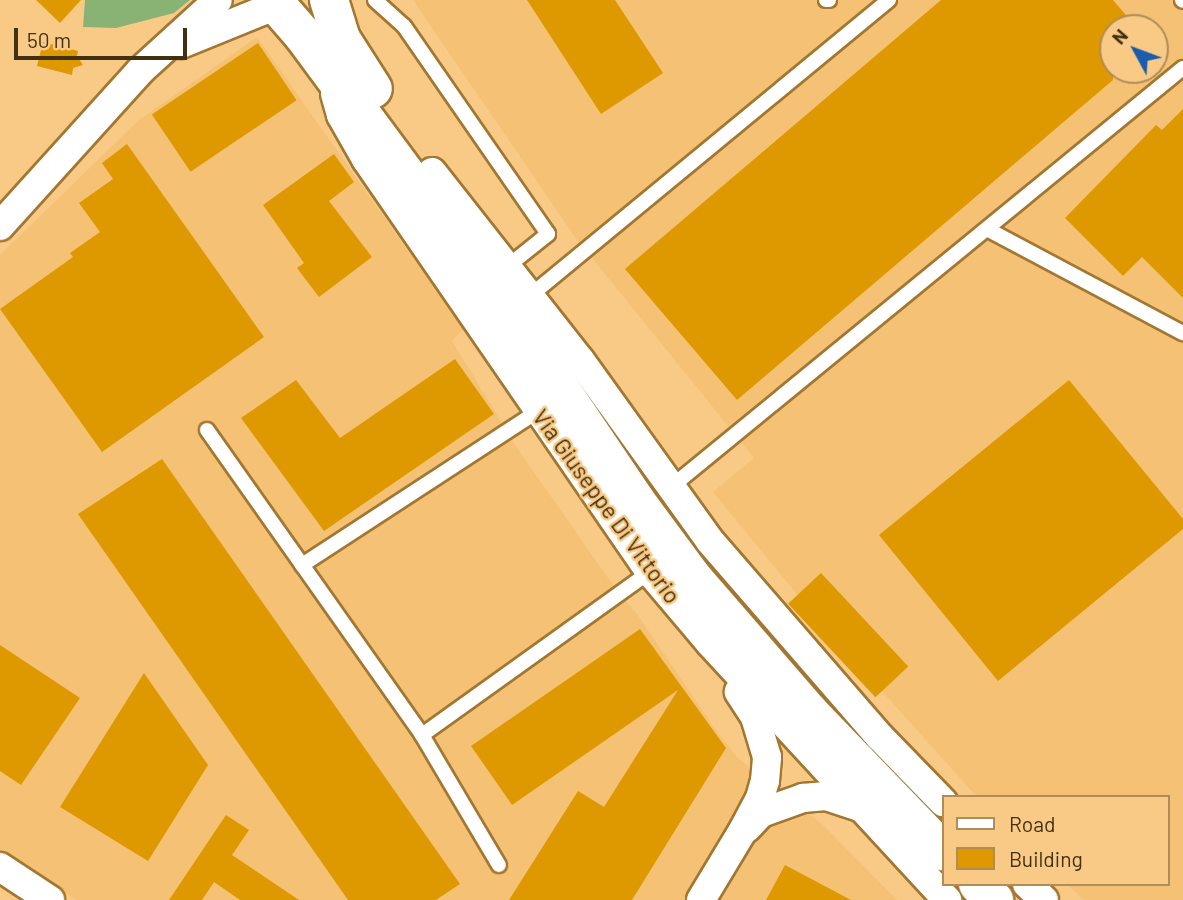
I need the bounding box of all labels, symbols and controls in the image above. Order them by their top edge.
scale bar [18,14,191,58]
north arrow [1099,14,1169,84]
text: N [1106,24,1132,49]
text: 50 m [27,27,71,52]
street label: Via Giuseppe Di Vittorio [527,404,687,608]
legend [942,795,1169,886]
text: Road [1009,811,1055,836]
text: Building [1009,846,1083,871]

